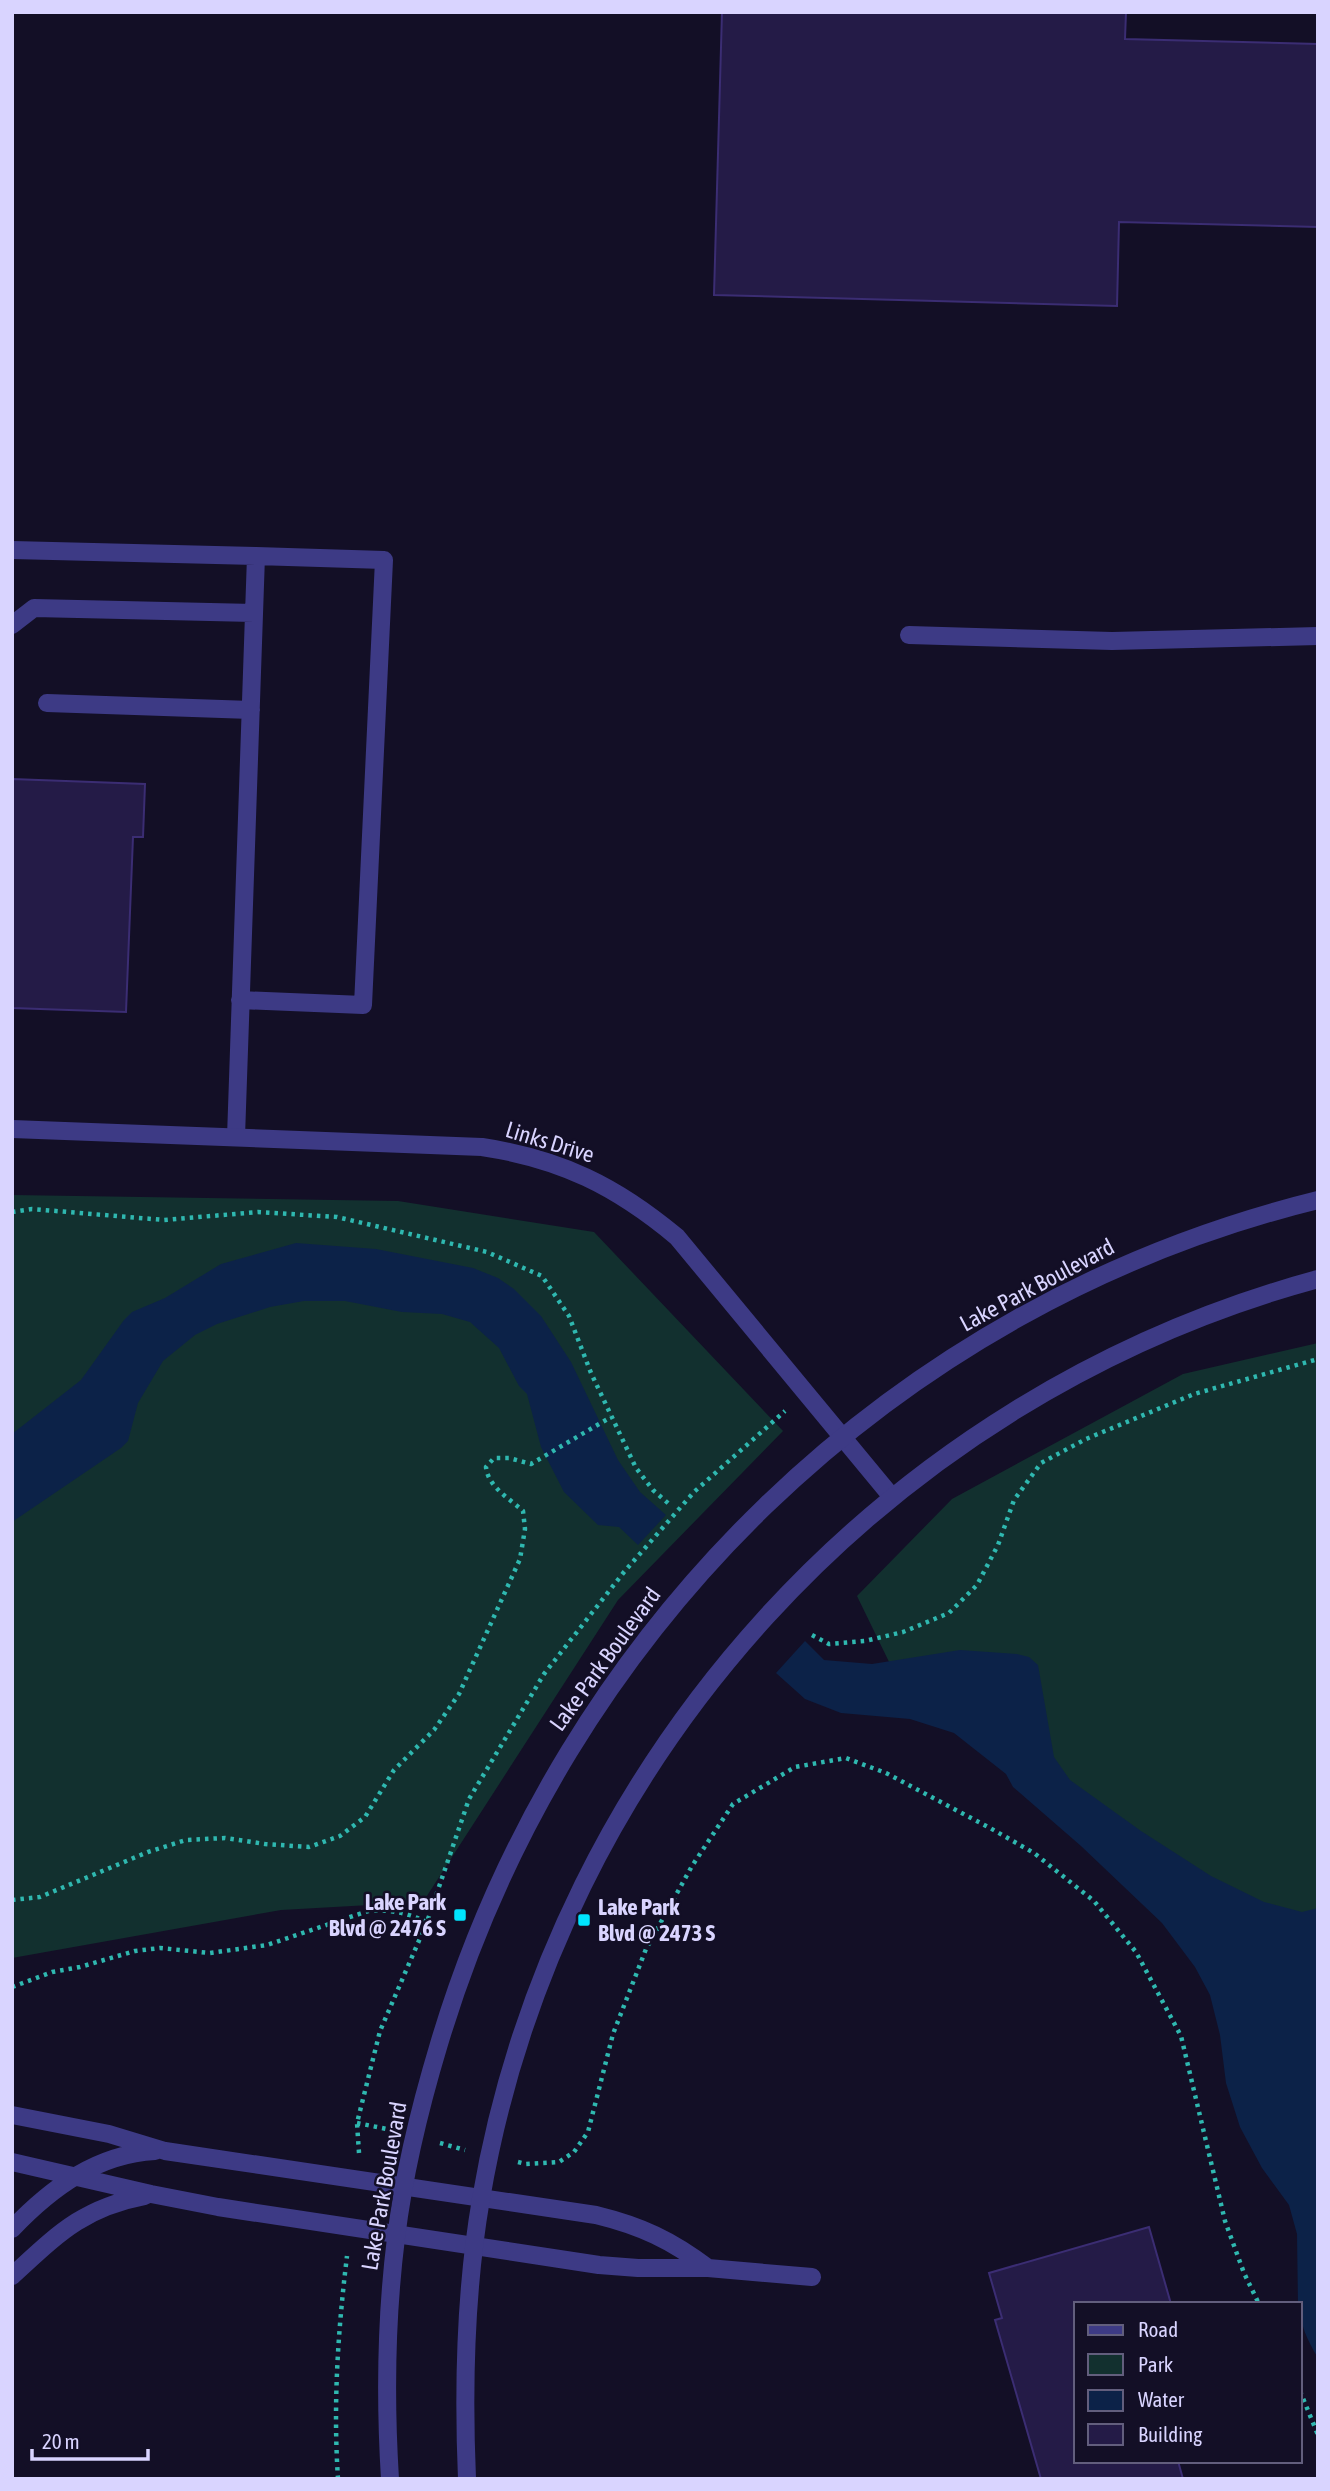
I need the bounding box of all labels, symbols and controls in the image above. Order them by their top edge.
street label: Links Drive [503,1116,597,1168]
street label: Lake Park Boulevard [955,1233,1119,1337]
street label: Lake Park Boulevard [544,1582,666,1736]
place label: Lake Park Blvd @ 2476 S [329,1889,447,1941]
place label: Lake Park Blvd @ 2473 S [598,1894,716,1946]
marker: Lake Park Blvd @ 2476 S [452,1907,468,1923]
marker: Lake Park Blvd @ 2473 S [576,1912,592,1928]
street label: Lake Park Boulevard [356,2100,412,2272]
legend [1074,2302,1302,2463]
text: Road [1138,2317,1178,2341]
text: Park [1138,2352,1173,2376]
text: Water [1138,2387,1185,2411]
scale bar [32,2418,147,2462]
text: Building [1138,2422,1202,2446]
text: 20 m [42,2429,80,2453]

